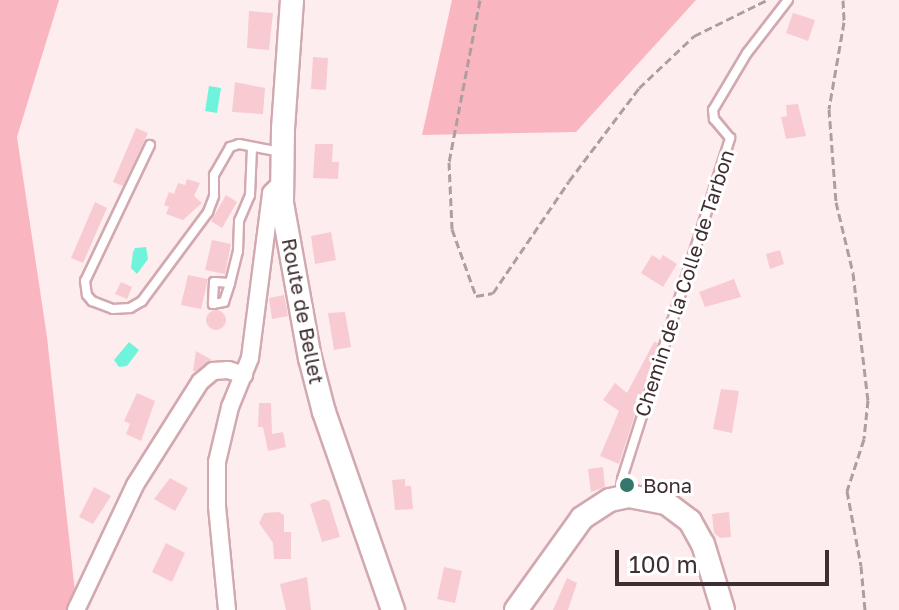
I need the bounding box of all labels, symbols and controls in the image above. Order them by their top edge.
street label: Chemin de la Colle de Tarbon [629,146,739,420]
street label: Route de Bellet [277,236,329,386]
place label: Bona [643,473,692,497]
marker: Bona [618,476,636,494]
scale bar [619,534,833,584]
text: 100 m [629,549,698,578]

